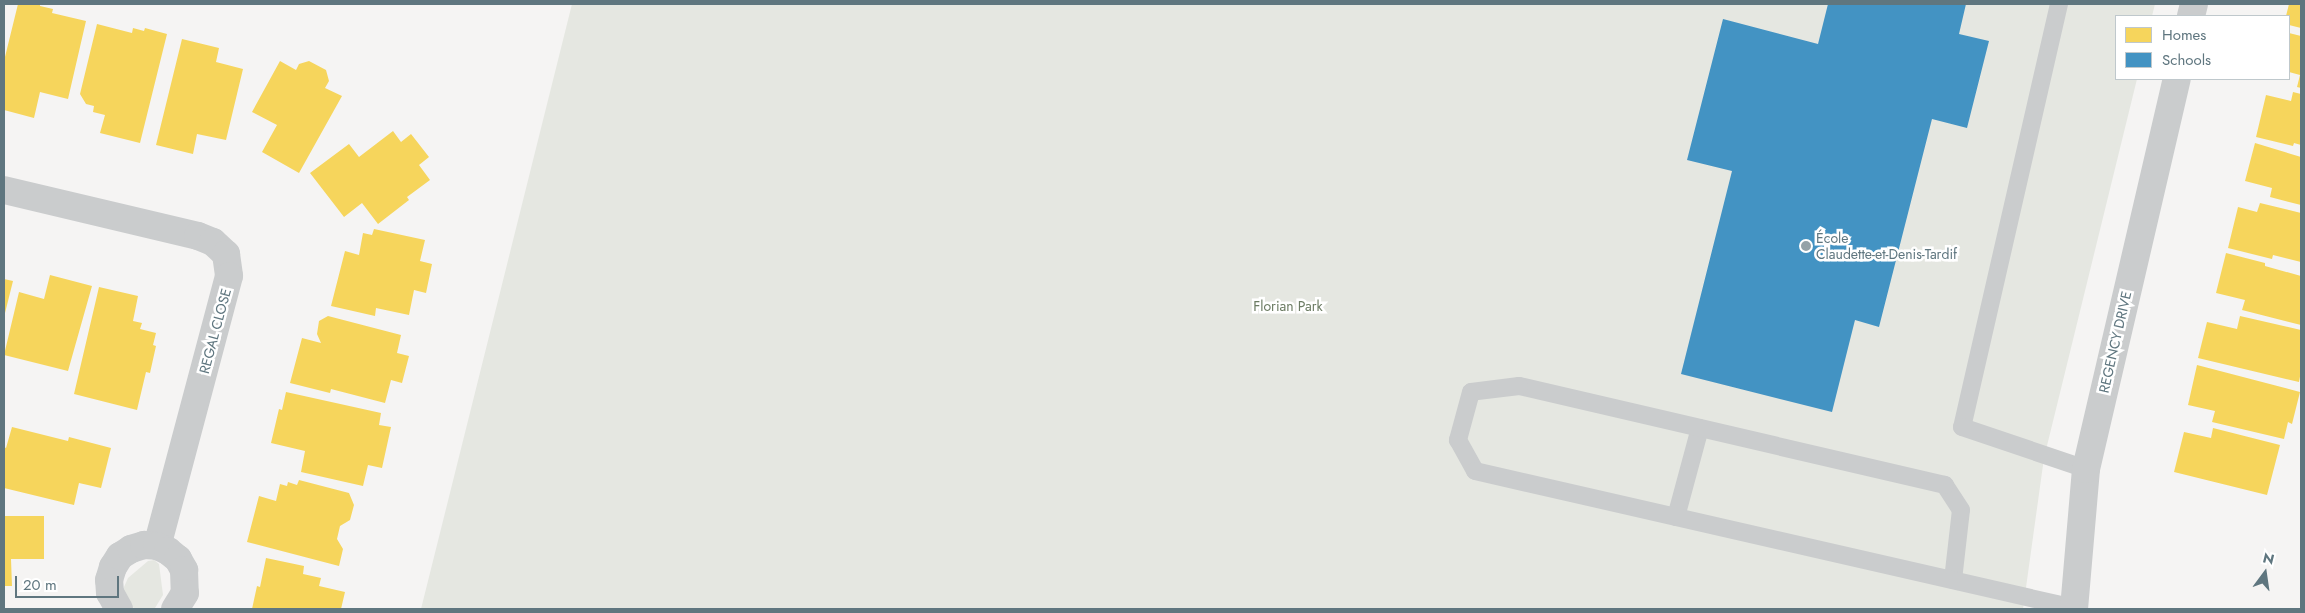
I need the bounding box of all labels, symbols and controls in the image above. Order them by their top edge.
legend [2115,15,2290,80]
text: Homes [2162,24,2206,46]
text: Schools [2162,49,2211,71]
place label: École Claudette-et-Denis-Tardif [1816,230,1957,262]
marker: École Claudette-et-Denis-Tardif [1800,240,1812,252]
street label: REGAL CLOSE [196,287,234,375]
street label: REGENCY DRIVE [2095,289,2135,395]
park label: Florian Park [1253,298,1323,314]
text: N [2261,547,2276,569]
north arrow [2240,548,2290,598]
scale bar [18,566,121,598]
text: 20 m [23,574,57,596]

